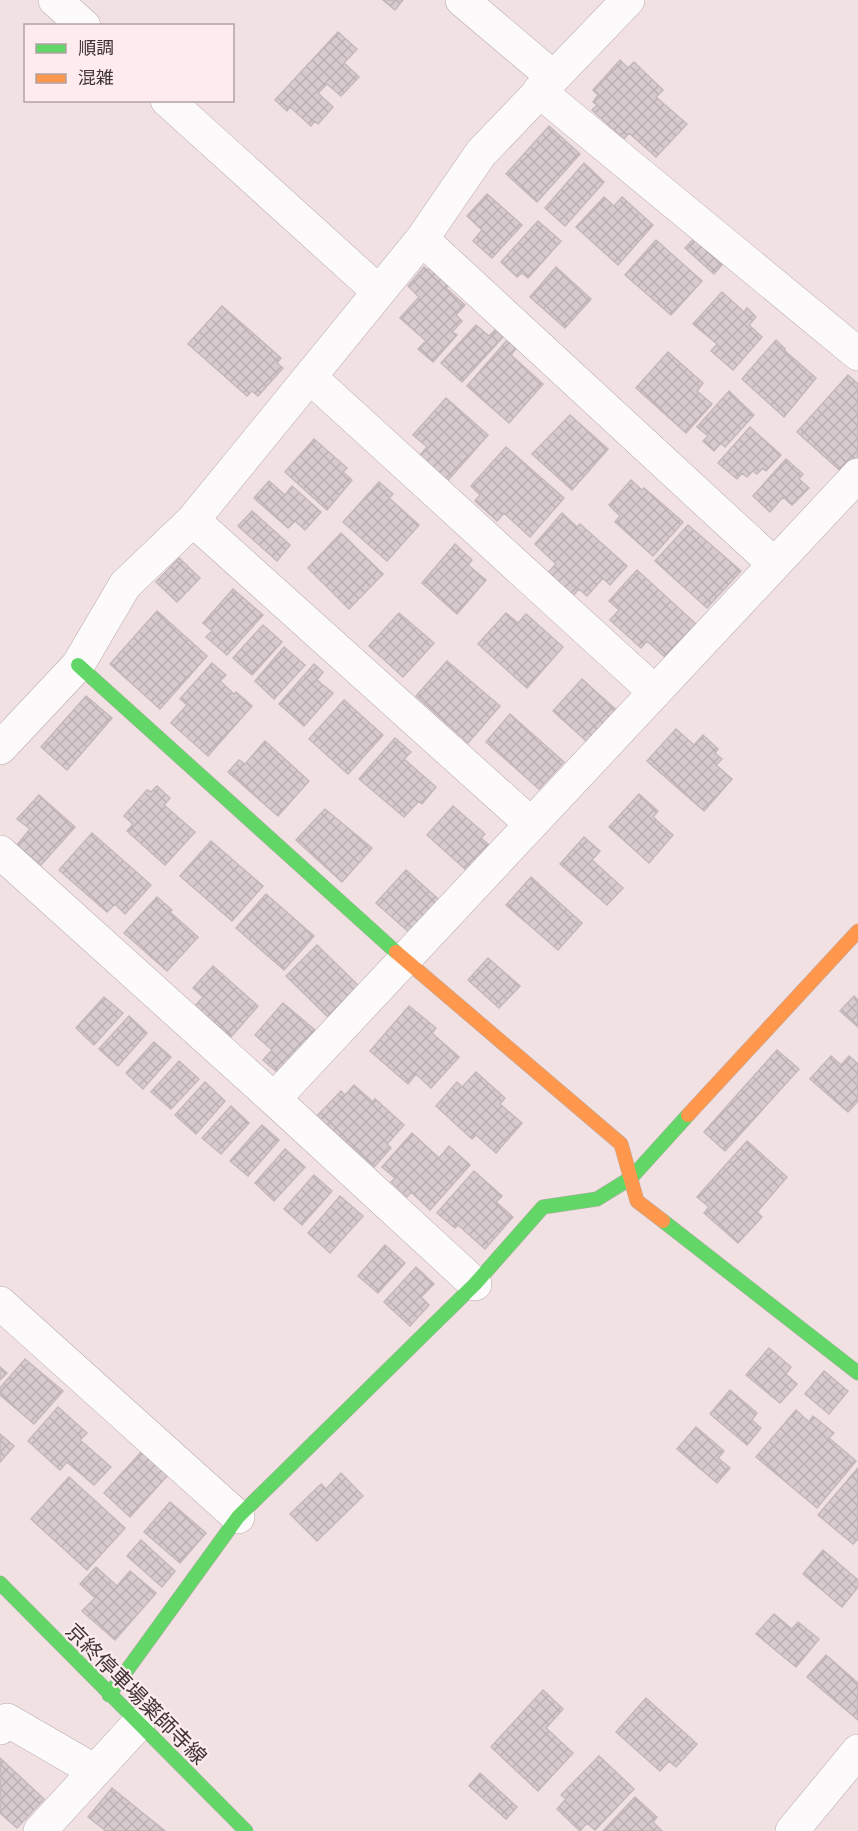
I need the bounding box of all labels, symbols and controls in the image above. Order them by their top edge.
legend [24,24,234,102]
text: 順調 [78,36,114,58]
text: 混雑 [78,66,114,88]
street label: 京終停車場薬師寺線 [61,1617,213,1769]

